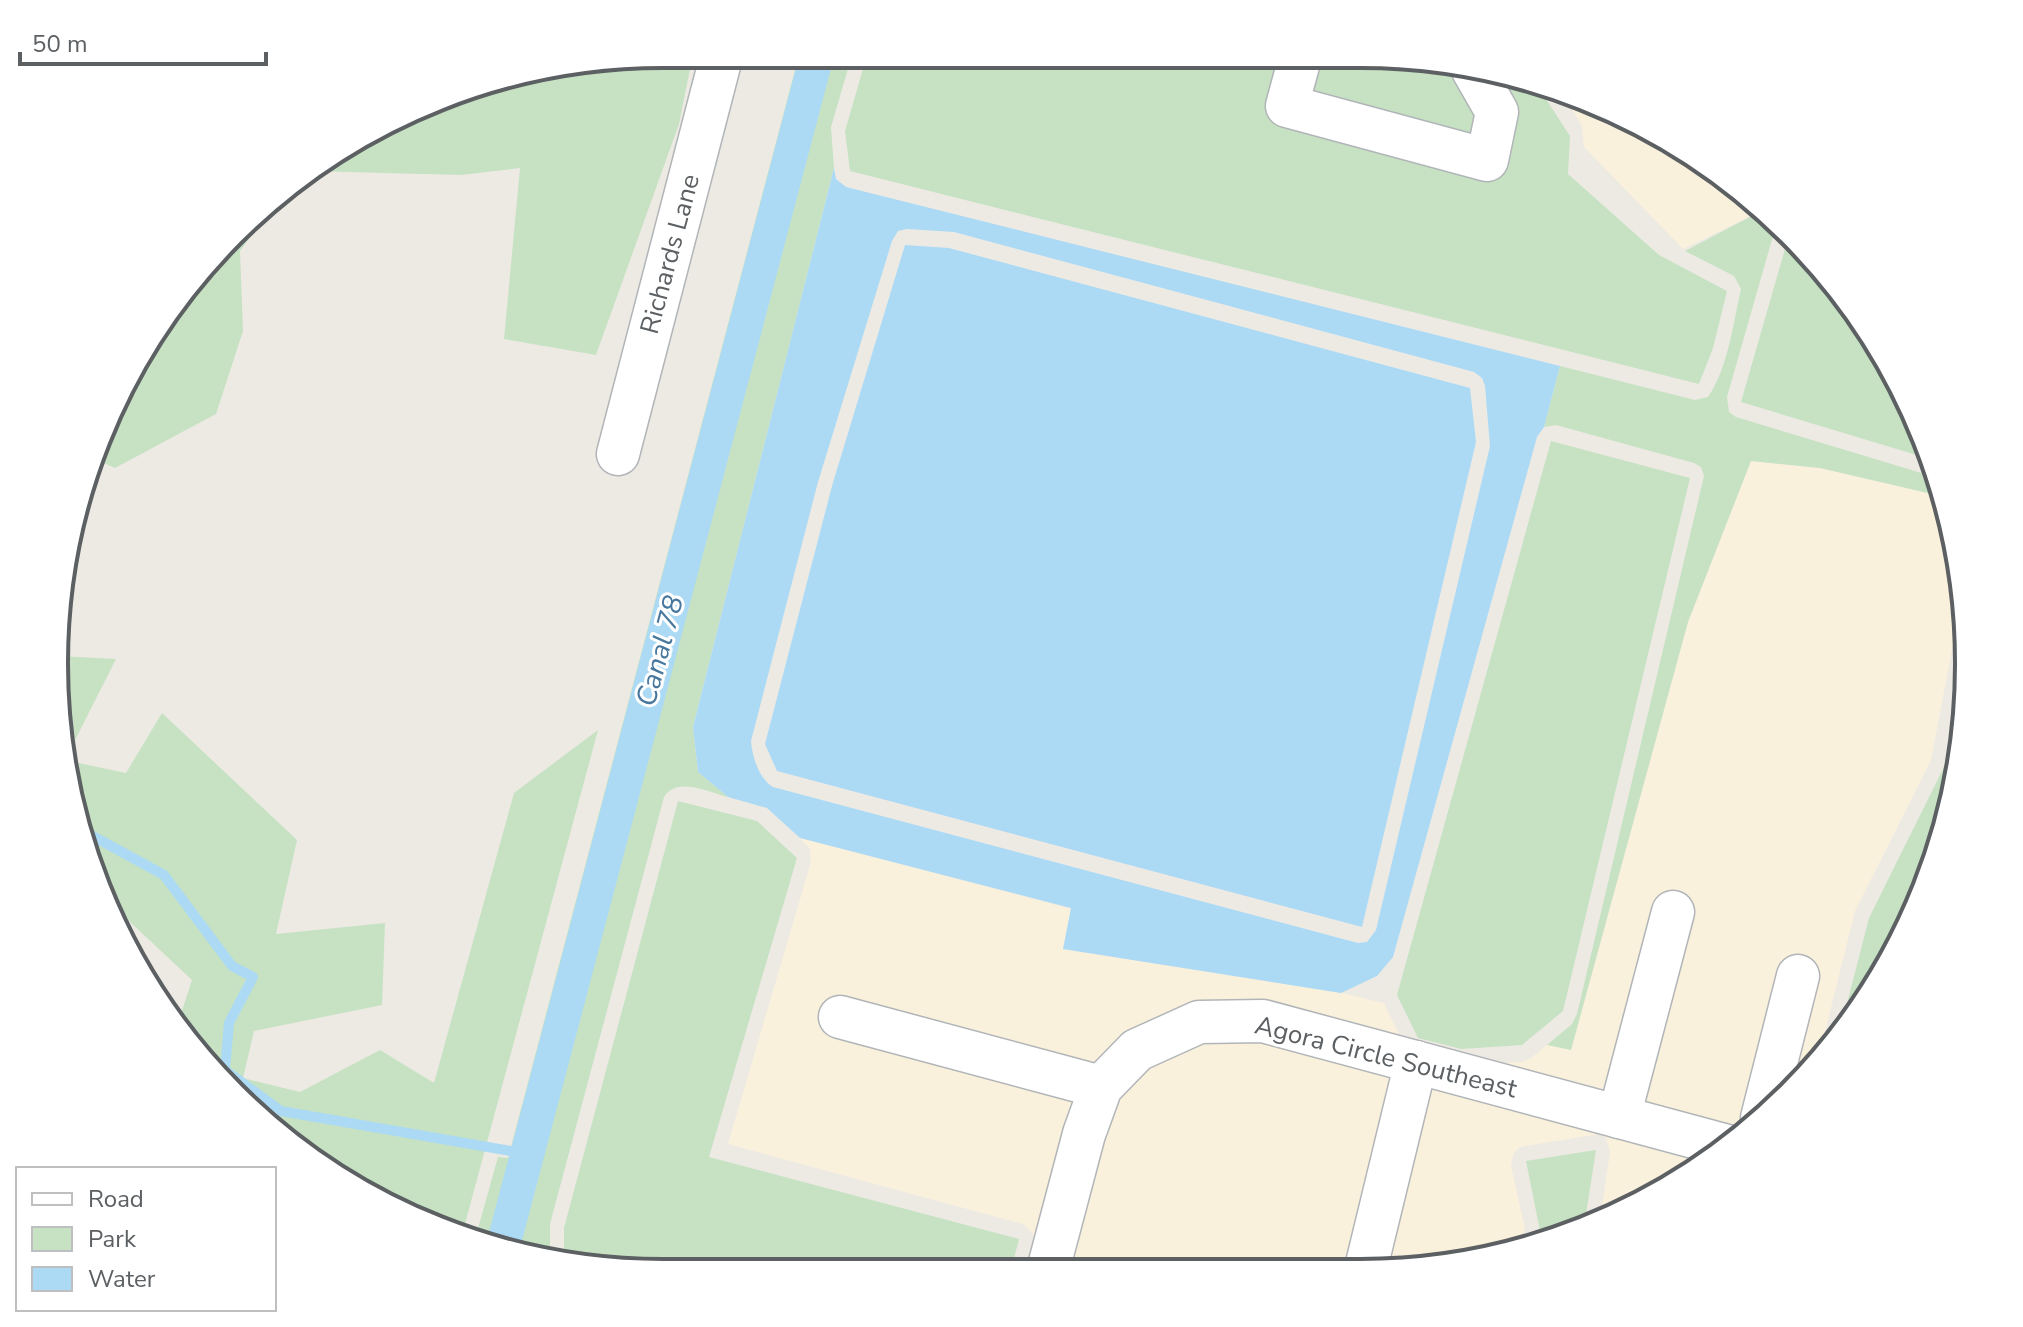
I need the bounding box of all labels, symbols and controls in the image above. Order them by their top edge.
scale bar [20,16,266,66]
text: 50 m [32,28,88,60]
street label: Richards Lane [632,170,708,338]
water label: Canal 78 [627,591,693,711]
street label: Agora Circle Southeast [1251,1007,1522,1107]
legend [16,1167,276,1311]
text: Road [88,1183,144,1215]
text: Park [88,1223,137,1255]
text: Water [88,1263,156,1295]

